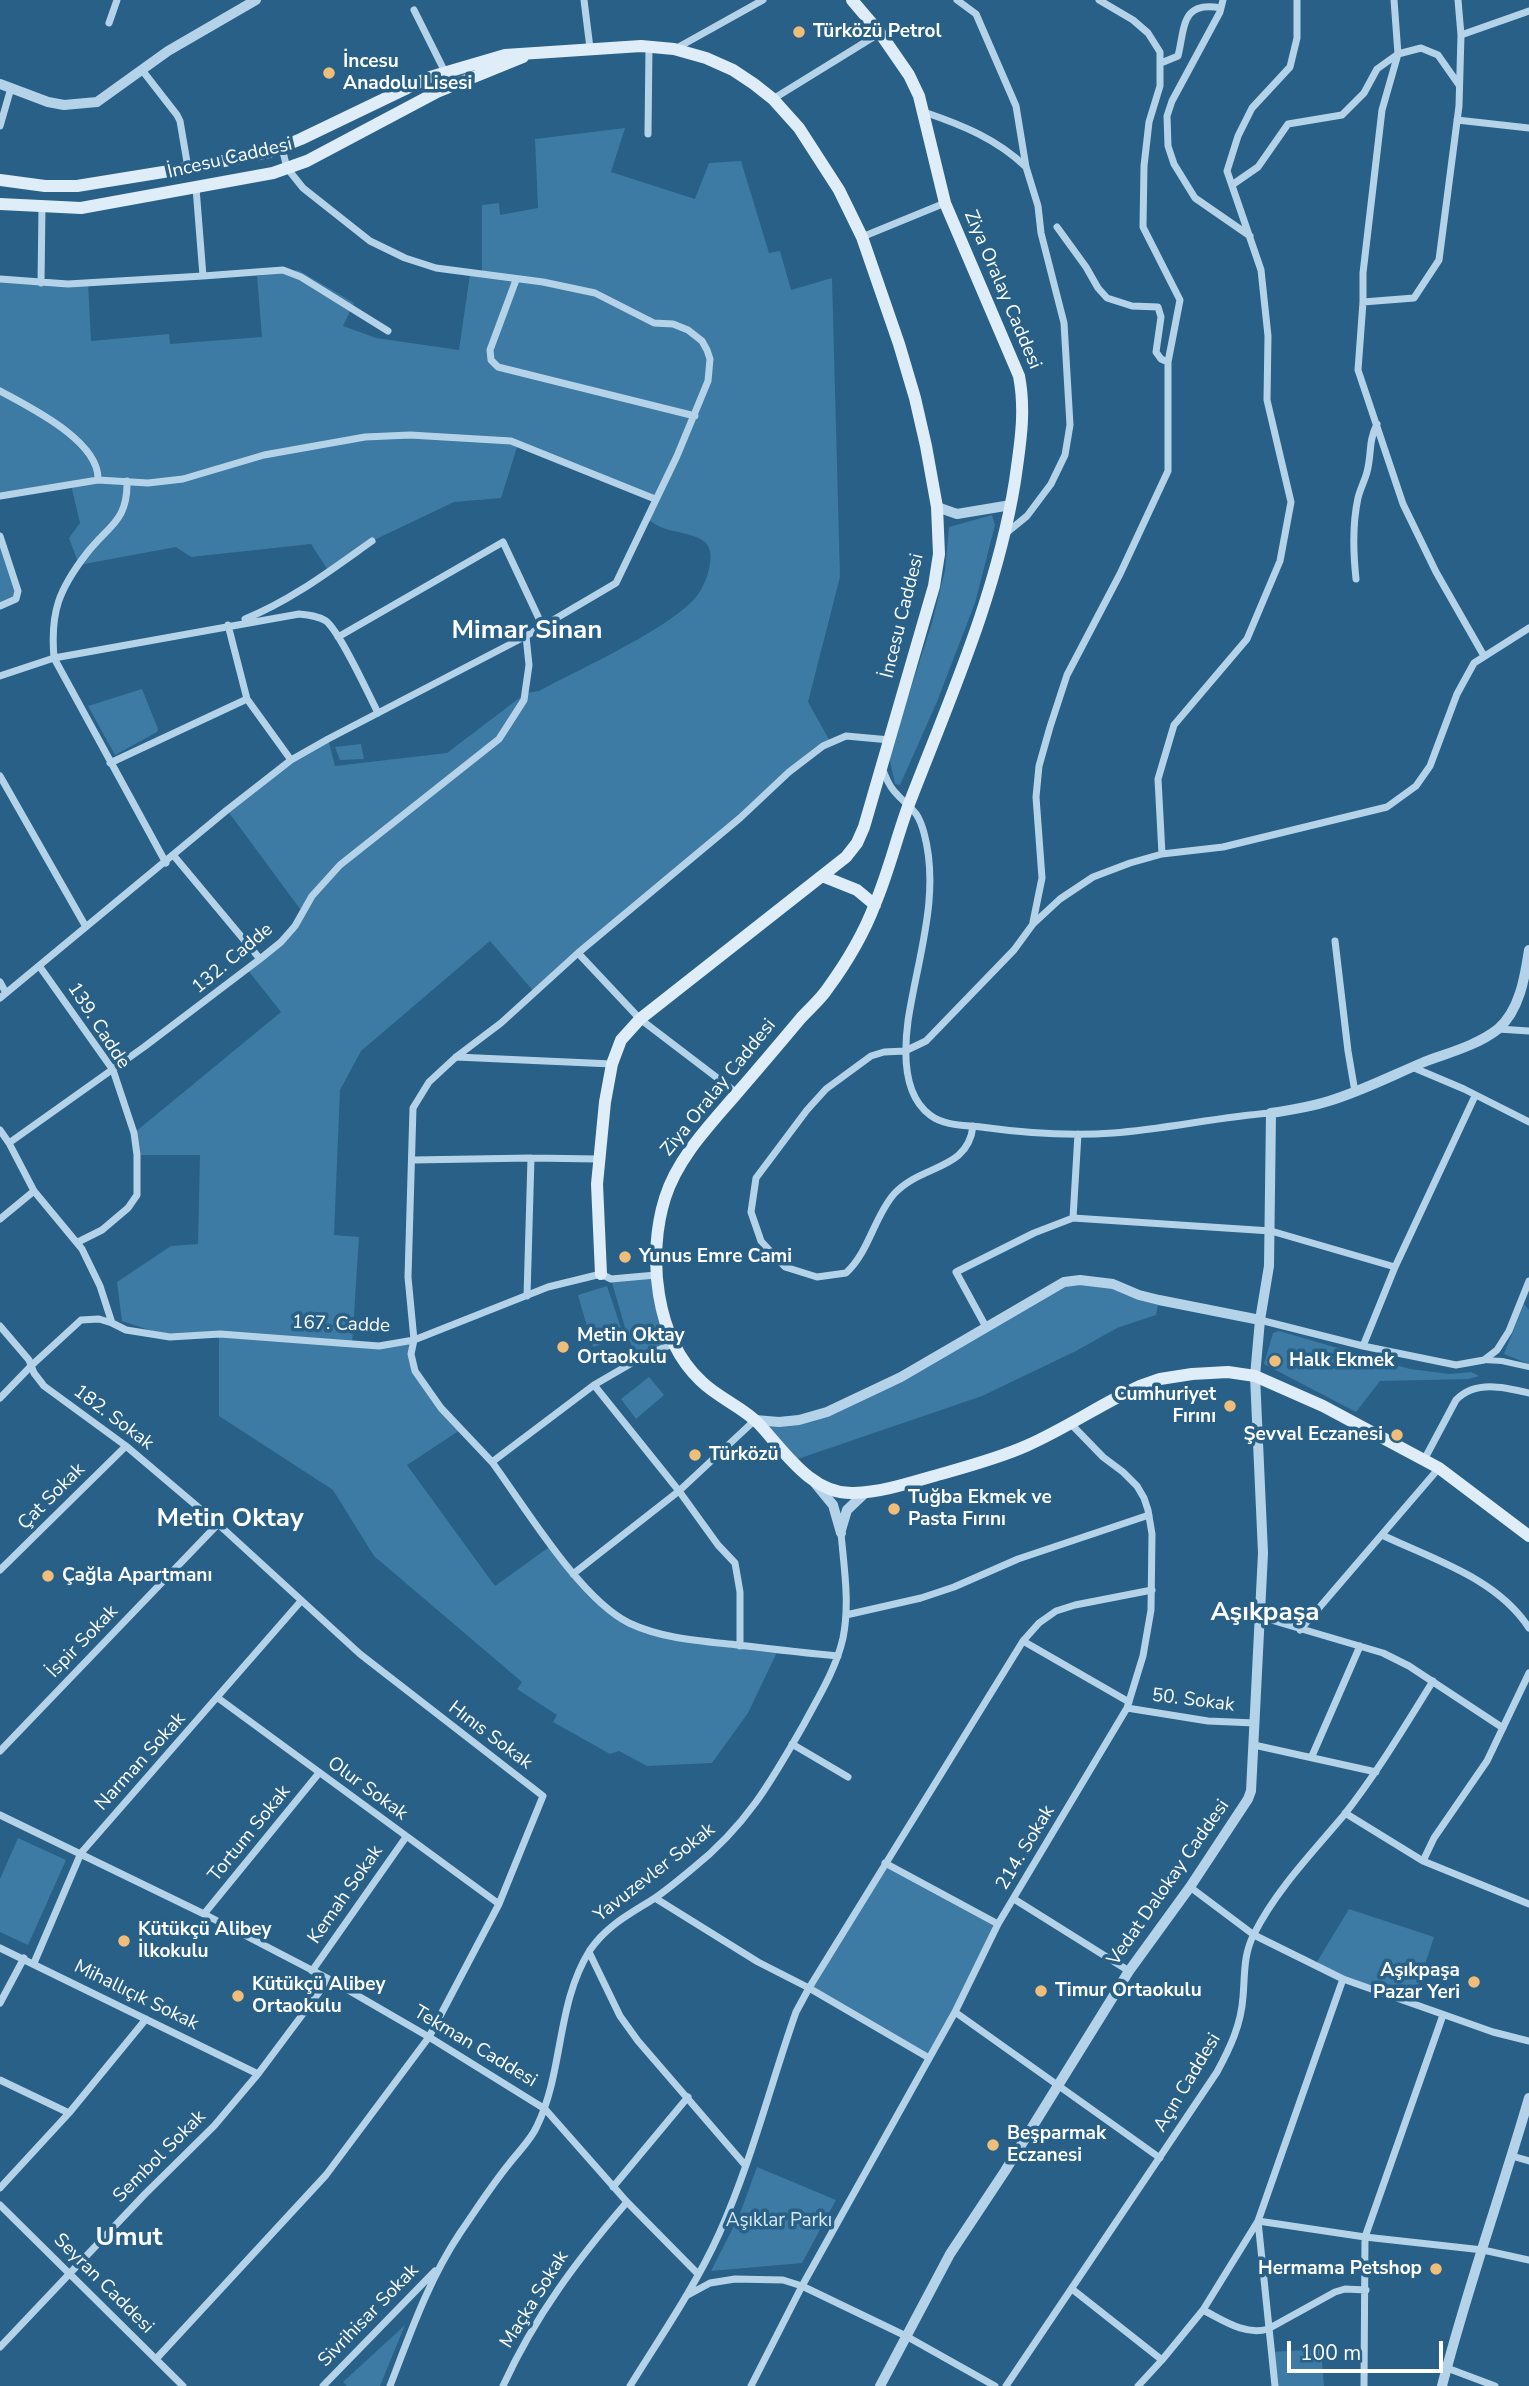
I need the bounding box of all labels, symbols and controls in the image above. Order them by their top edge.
place label: Türközü Petrol [813,21,942,43]
marker: Türközü Petrol [791,24,807,40]
place label: İncesu Anadolu Lisesi [343,51,472,95]
marker: İncesu Anadolu Lisesi [321,65,337,81]
street label: İncesu Caddesi [165,134,295,184]
street label: Ziya Oralay Caddesi [958,207,1046,373]
street label: İncesu Caddesi [877,551,929,681]
district label: Mimar Sinan [451,616,603,648]
street label: 132. Cadde [188,919,278,999]
street label: 139. Cadde [62,979,134,1073]
street label: Ziya Oralay Caddesi [657,1015,781,1161]
place label: Yunus Emre Cami [639,1246,792,1268]
marker: Yunus Emre Cami [617,1249,633,1265]
street label: 167. Cadde [292,1312,390,1338]
place label: Metin Oktay Ortaokulu [577,1325,685,1369]
marker: Metin Oktay Ortaokulu [555,1339,571,1355]
place label: Halk Ekmek [1289,1350,1394,1372]
marker: Halk Ekmek [1267,1353,1283,1369]
street label: 182. Sokak [68,1380,158,1456]
place label: Cumhuriyet Fırını [1114,1384,1216,1428]
marker: Cumhuriyet Fırını [1222,1398,1238,1414]
place label: Şevval Eczanesi [1244,1424,1383,1446]
marker: Şevval Eczanesi [1389,1427,1405,1443]
place label: Türközü [709,1444,779,1466]
marker: Türközü [687,1447,703,1463]
street label: Çat Sokak [14,1459,90,1535]
place label: Tuğba Ekmek ve Pasta Fırını [908,1487,1052,1531]
marker: Tuğba Ekmek ve Pasta Fırını [886,1501,902,1517]
district label: Metin Oktay [156,1504,304,1536]
place label: Çağla Apartmanı [62,1565,212,1587]
marker: Çağla Apartmanı [40,1568,56,1584]
district label: Aşıkpaşa [1210,1598,1320,1630]
street label: İspir Sokak [43,1601,123,1683]
street label: 50. Sokak [1150,1685,1236,1717]
street label: Hınıs Sokak [443,1697,537,1775]
street label: Narman Sokak [91,1708,191,1816]
street label: Olur Sokak [322,1752,412,1826]
street label: Tortum Sokak [204,1781,296,1887]
street label: Vedat Dalokay Caddesi [1103,1796,1235,1970]
street label: 214. Sokak [992,1802,1060,1894]
street label: Yavuzevler Sokak [590,1819,720,1927]
street label: Kemah Sokak [304,1841,388,1949]
place label: Kütükçü Alibey İlkokulu [138,1919,271,1963]
marker: Kütükçü Alibey İlkokulu [116,1933,132,1949]
street label: Mihallıçık Sokak [70,1956,202,2036]
place label: Aşıkpaşa Pazar Yeri [1373,1960,1460,2004]
place label: Kütükçü Alibey Ortaokulu [252,1974,385,2018]
marker: Aşıkpaşa Pazar Yeri [1466,1974,1482,1990]
place label: Timur Ortaokulu [1055,1980,1202,2002]
marker: Timur Ortaokulu [1033,1983,1049,1999]
marker: Kütükçü Alibey Ortaokulu [230,1988,246,2004]
street label: Tekman Caddesi [409,2001,541,2093]
street label: Açın Caddesi [1150,2030,1226,2136]
street label: Sembol Sokak [109,2106,211,2208]
place label: Beşparmak Eczanesi [1007,2123,1106,2167]
marker: Beşparmak Eczanesi [985,2137,1001,2153]
park label: Aşıklar Parkı [726,2210,832,2232]
district label: Umut [95,2223,163,2255]
street label: Seyran Caddesi [48,2229,158,2339]
street label: Maçka Sokak [496,2247,574,2353]
place label: Hermama Petshop [1258,2258,1422,2280]
street label: Sivrihisar Sokak [314,2260,424,2372]
marker: Hermama Petshop [1428,2261,1444,2277]
scale bar [1291,2326,1447,2370]
text: 100 m [1300,2339,1361,2367]

